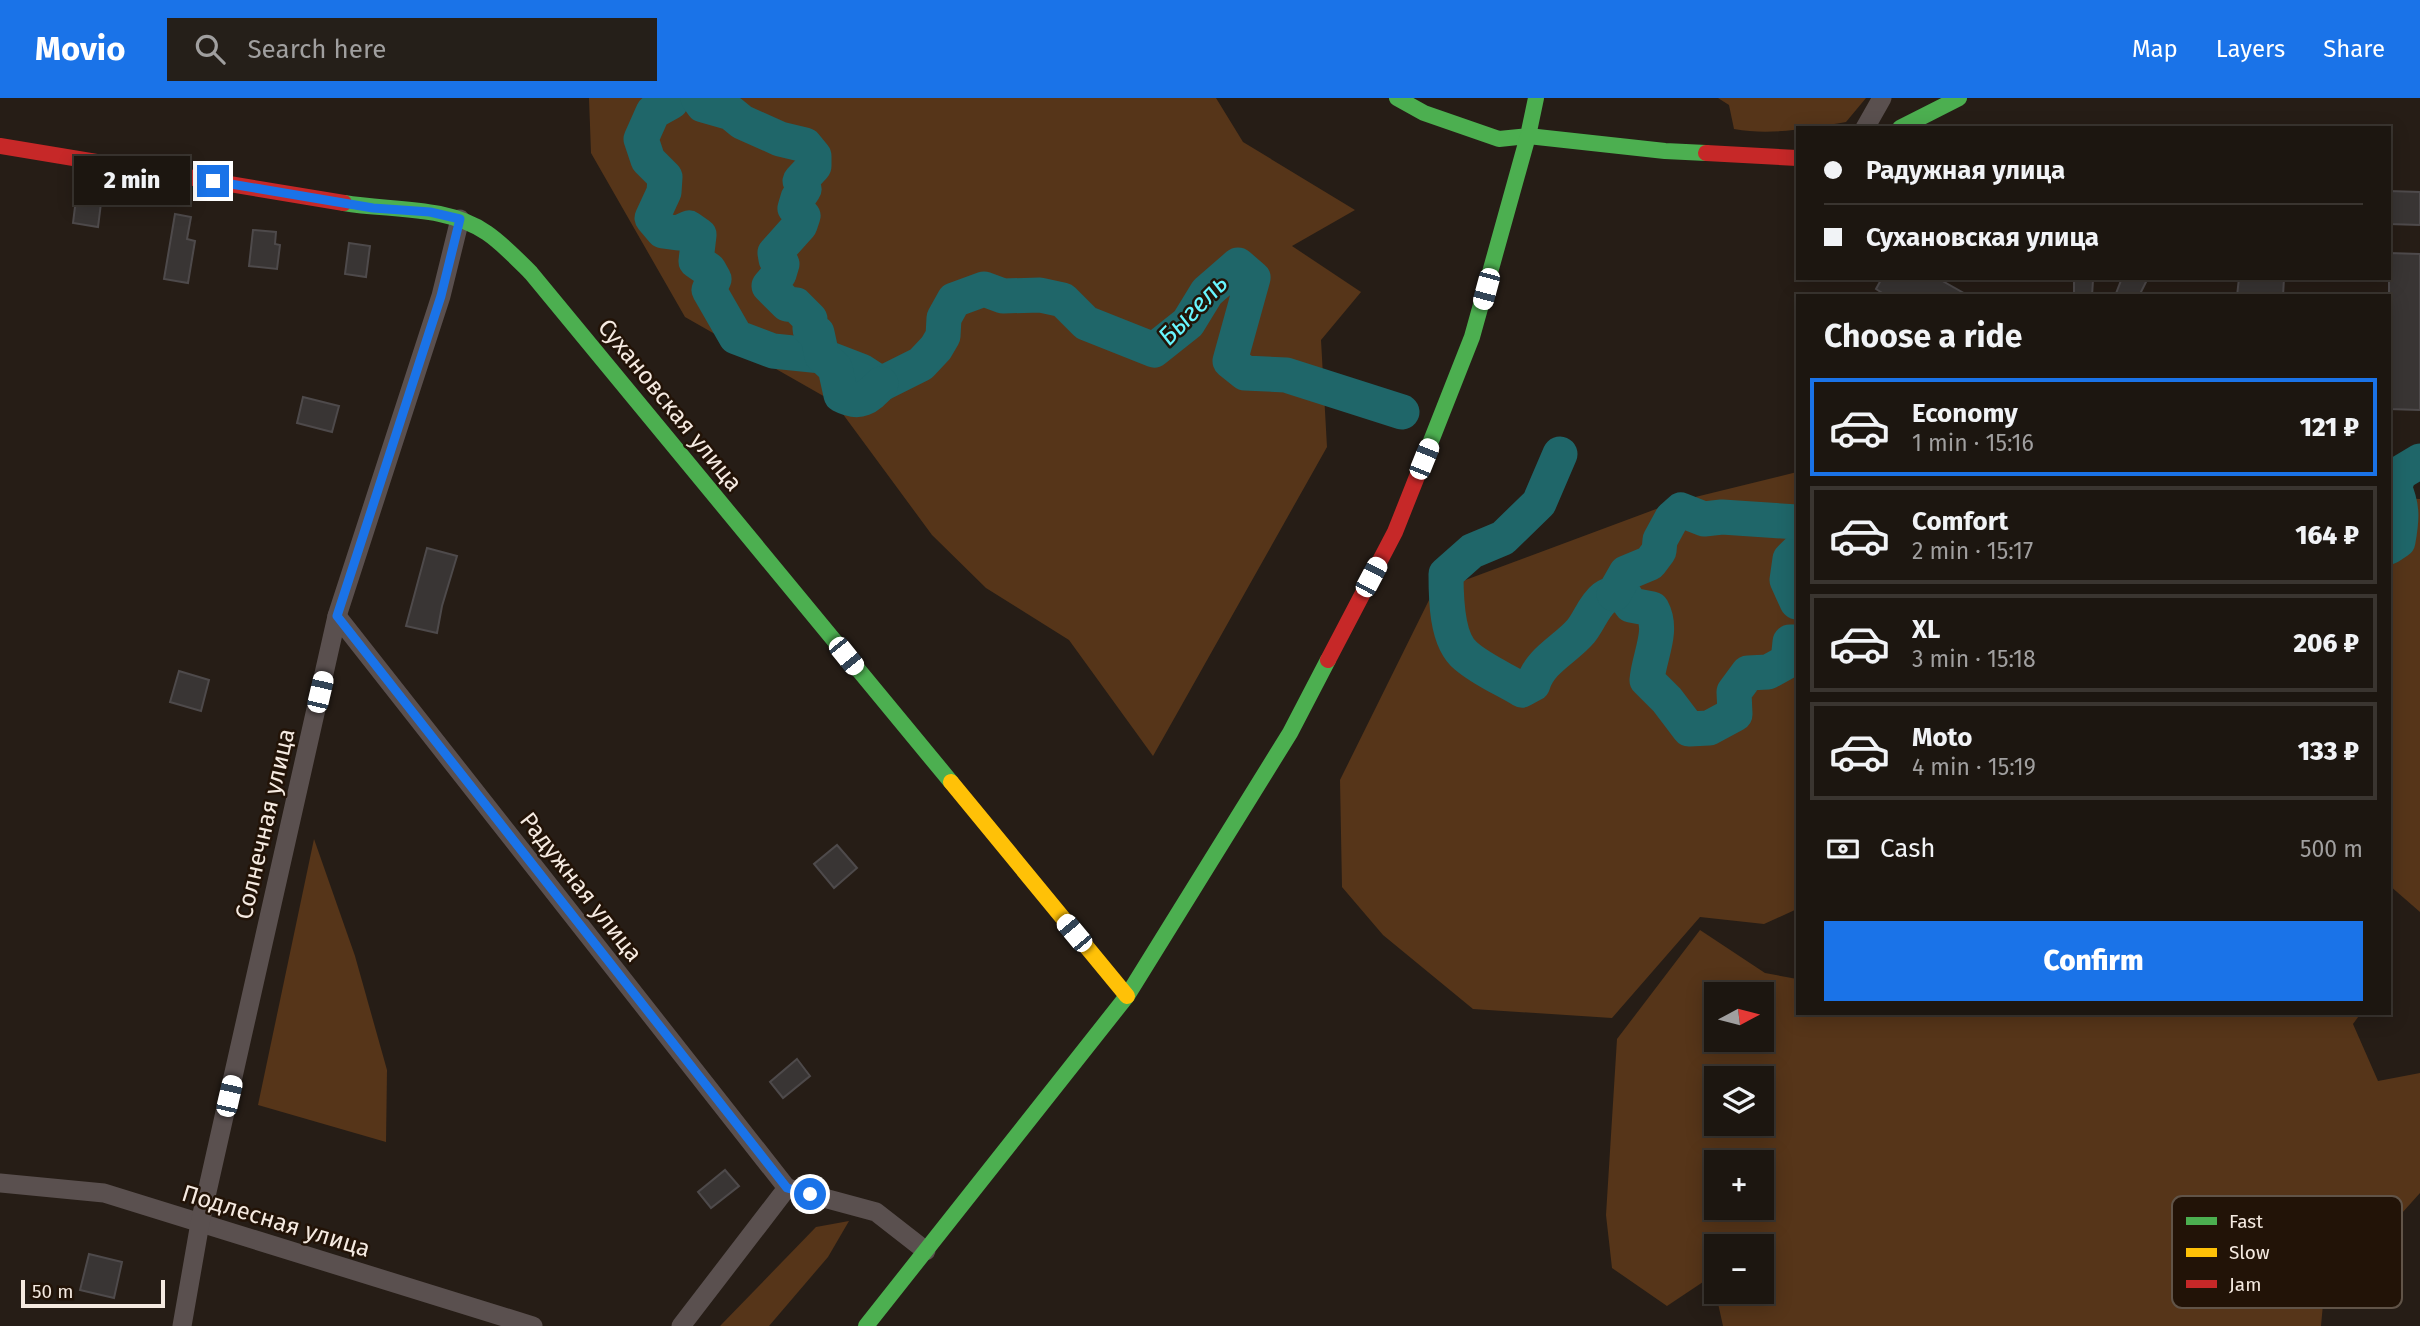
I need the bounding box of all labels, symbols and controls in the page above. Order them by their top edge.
search box [167,18,657,81]
text: Movio [35,29,125,69]
icon: search [191,30,229,68]
text: Search here [247,34,386,65]
text: Map [2132,35,2178,63]
text: Layers [2216,35,2285,63]
text: Share [2323,35,2385,63]
text: Радужная улица [1866,155,2065,186]
callout: 2 min [73,156,188,206]
route end [197,165,229,197]
text: 2 min [104,166,160,194]
text: Сухановская улица [1866,222,2099,253]
car [1471,266,1502,312]
water label: Быгель [1152,268,1234,352]
street label: Сухановская улица [592,313,748,497]
text: Choose a ride [1824,317,2022,355]
icon: car [1828,396,1891,459]
text: Economy [1912,398,2018,429]
text: 121 ₽ [2300,412,2359,443]
text: 1 min · 15:16 [1912,429,2034,457]
car [1407,436,1442,482]
icon: car [1828,504,1891,567]
text: Comfort [1912,506,2008,537]
text: 164 ₽ [2295,520,2359,551]
text: 2 min · 15:17 [1912,537,2033,565]
car [1352,554,1391,600]
icon: car [1828,612,1891,675]
text: XL [1912,614,1940,645]
text: 206 ₽ [2293,628,2359,659]
car [825,633,868,679]
text: 3 min · 15:18 [1912,645,2036,673]
car [306,669,335,715]
icon: car [1828,720,1891,783]
text: Moto [1912,722,1972,753]
street label: Солнечная улица [229,726,301,922]
text: 133 ₽ [2298,736,2359,767]
text: 4 min · 15:19 [1912,753,2036,781]
street label: Радужная улица [514,807,648,967]
icon: cash [1824,830,1862,868]
text: Cash [1880,833,1936,864]
text: 500 m [2300,835,2363,863]
car [1053,910,1096,956]
button: Confirm [1824,921,2363,1001]
north arrow [1704,982,1774,1052]
map controls [1704,982,1774,1304]
button: layers [1704,1066,1774,1136]
car [215,1073,244,1119]
button: + [1704,1150,1774,1220]
route start [794,1178,826,1210]
street label: Подлесная улица [178,1179,374,1263]
legend [2172,1196,2402,1308]
text: Fast [2229,1210,2263,1233]
button: − [1704,1234,1774,1304]
text: Slow [2229,1241,2270,1264]
text: Jam [2229,1273,2261,1296]
scale bar [21,1277,164,1309]
text: 50 m [32,1280,73,1303]

